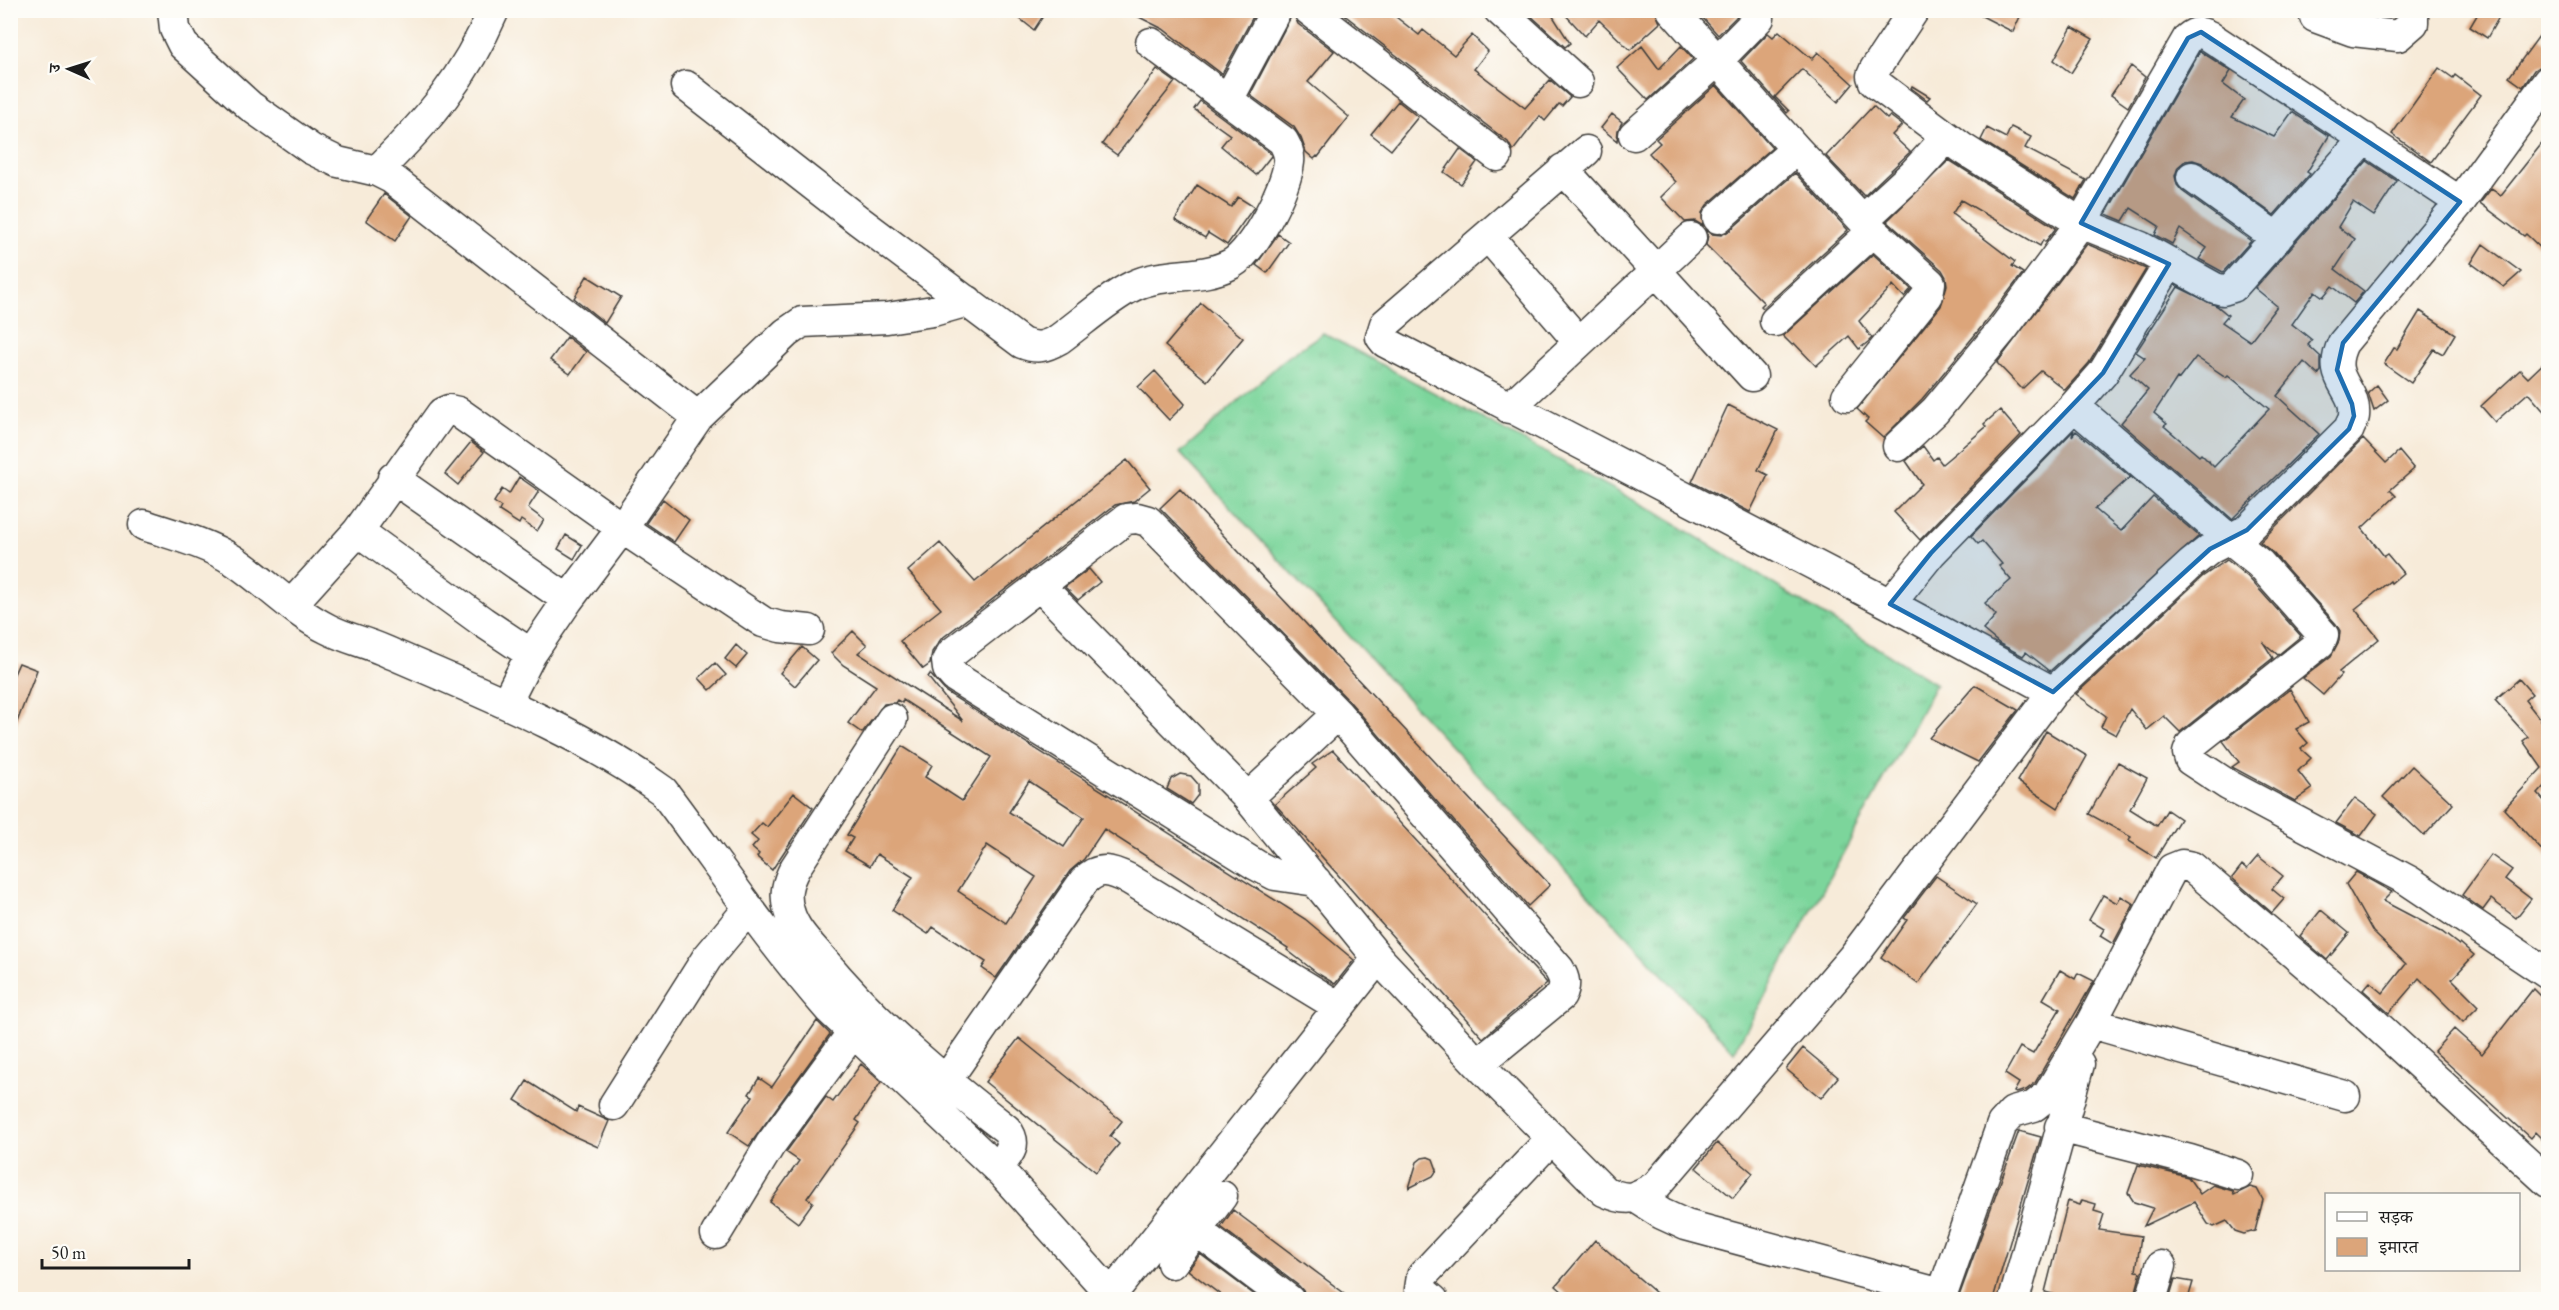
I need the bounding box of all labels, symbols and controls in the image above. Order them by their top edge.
north arrow [39,39,99,99]
text: उ [44,62,65,74]
legend [2325,1193,2520,1271]
text: सड़क [2378,1205,2414,1228]
scale bar [42,1232,189,1270]
text: इमारत [2378,1235,2419,1258]
text: 50 m [51,1241,86,1264]

